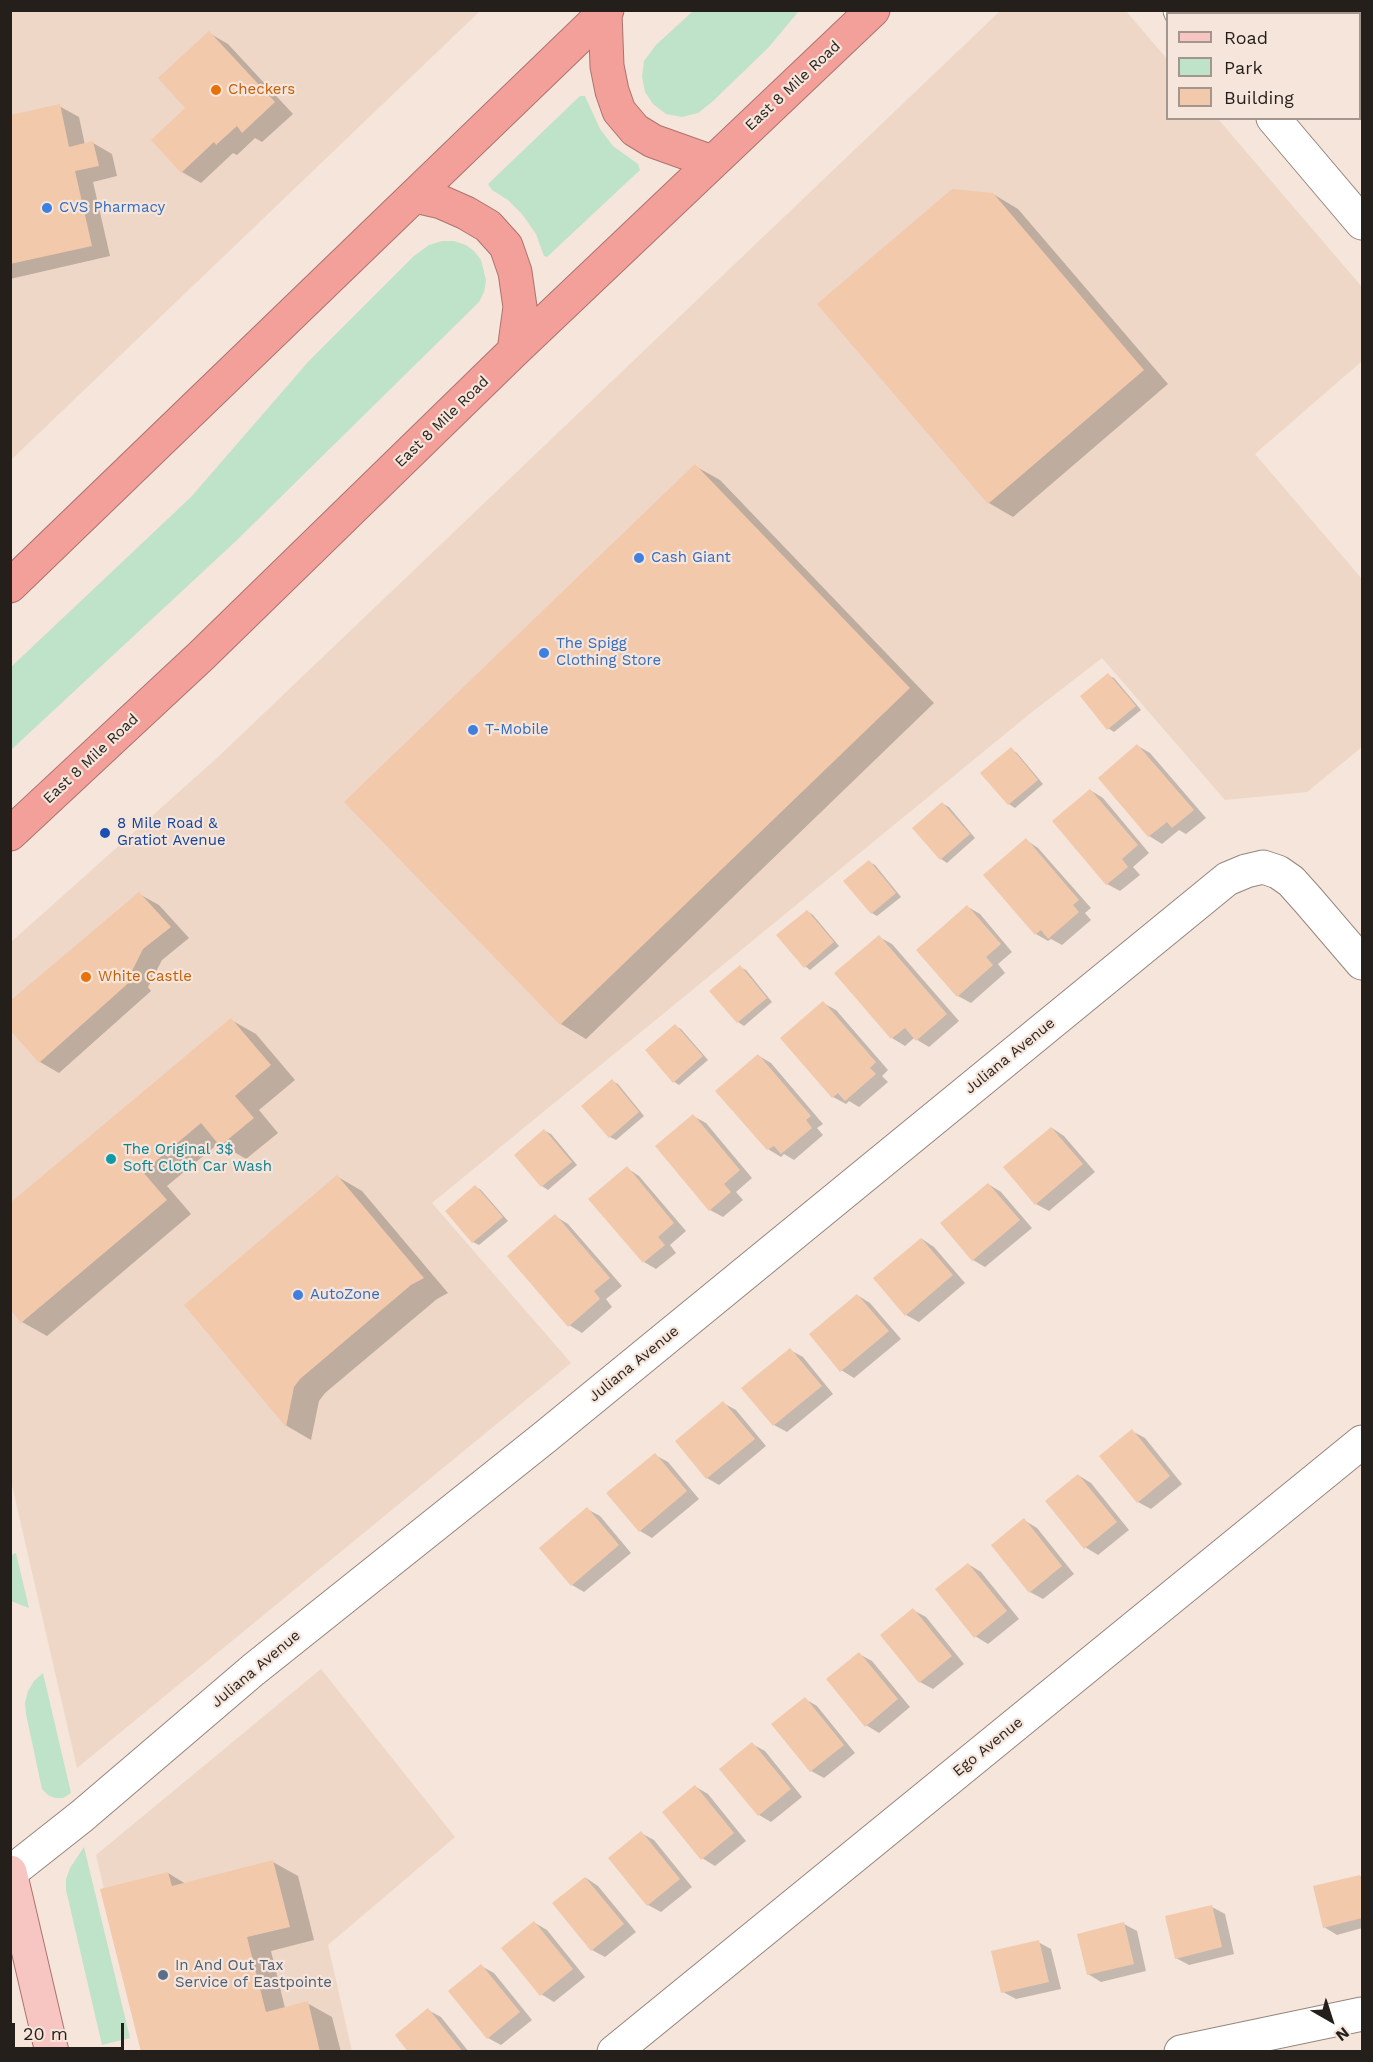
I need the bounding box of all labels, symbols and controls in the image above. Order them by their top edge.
legend [1166,12,1361,120]
text: Road [1224,27,1268,48]
street label: East 8 Mile Road [742,37,844,135]
text: Park [1224,57,1263,78]
place label: Checkers [228,81,295,99]
marker: Checkers [209,83,223,97]
text: Building [1224,87,1294,108]
place label: CVS Pharmacy [59,199,165,217]
marker: CVS Pharmacy [40,201,54,215]
street label: East 8 Mile Road [391,373,493,471]
place label: Cash Giant [651,549,731,567]
marker: Cash Giant [632,551,646,565]
place label: The Spigg Clothing Store [556,635,661,670]
marker: The Spigg Clothing Store [537,646,551,660]
street label: East 8 Mile Road [40,710,142,808]
place label: T-Mobile [485,721,549,739]
marker: T-Mobile [466,723,480,737]
place label: 8 Mile Road & Gratiot Avenue [117,815,226,850]
marker: 8 Mile Road & Gratiot Avenue [98,826,112,840]
place label: White Castle [98,968,192,986]
marker: White Castle [79,970,93,984]
street label: Juliana Avenue [961,1014,1059,1098]
place label: The Original 3$ Soft Cloth Car Wash [123,1141,272,1176]
marker: The Original 3$ Soft Cloth Car Wash [104,1152,118,1166]
place label: AutoZone [310,1286,380,1304]
marker: AutoZone [291,1288,305,1302]
street label: Juliana Avenue [585,1322,683,1406]
street label: Juliana Avenue [208,1627,304,1711]
street label: Ego Avenue [949,1713,1027,1781]
place label: In And Out Tax Service of Eastpointe [175,1957,332,1992]
marker: In And Out Tax Service of Eastpointe [156,1968,170,1982]
north arrow [1301,1990,1361,2050]
scale bar [15,2011,128,2049]
text: 20 m [23,2023,68,2044]
text: N [1332,2023,1353,2045]

